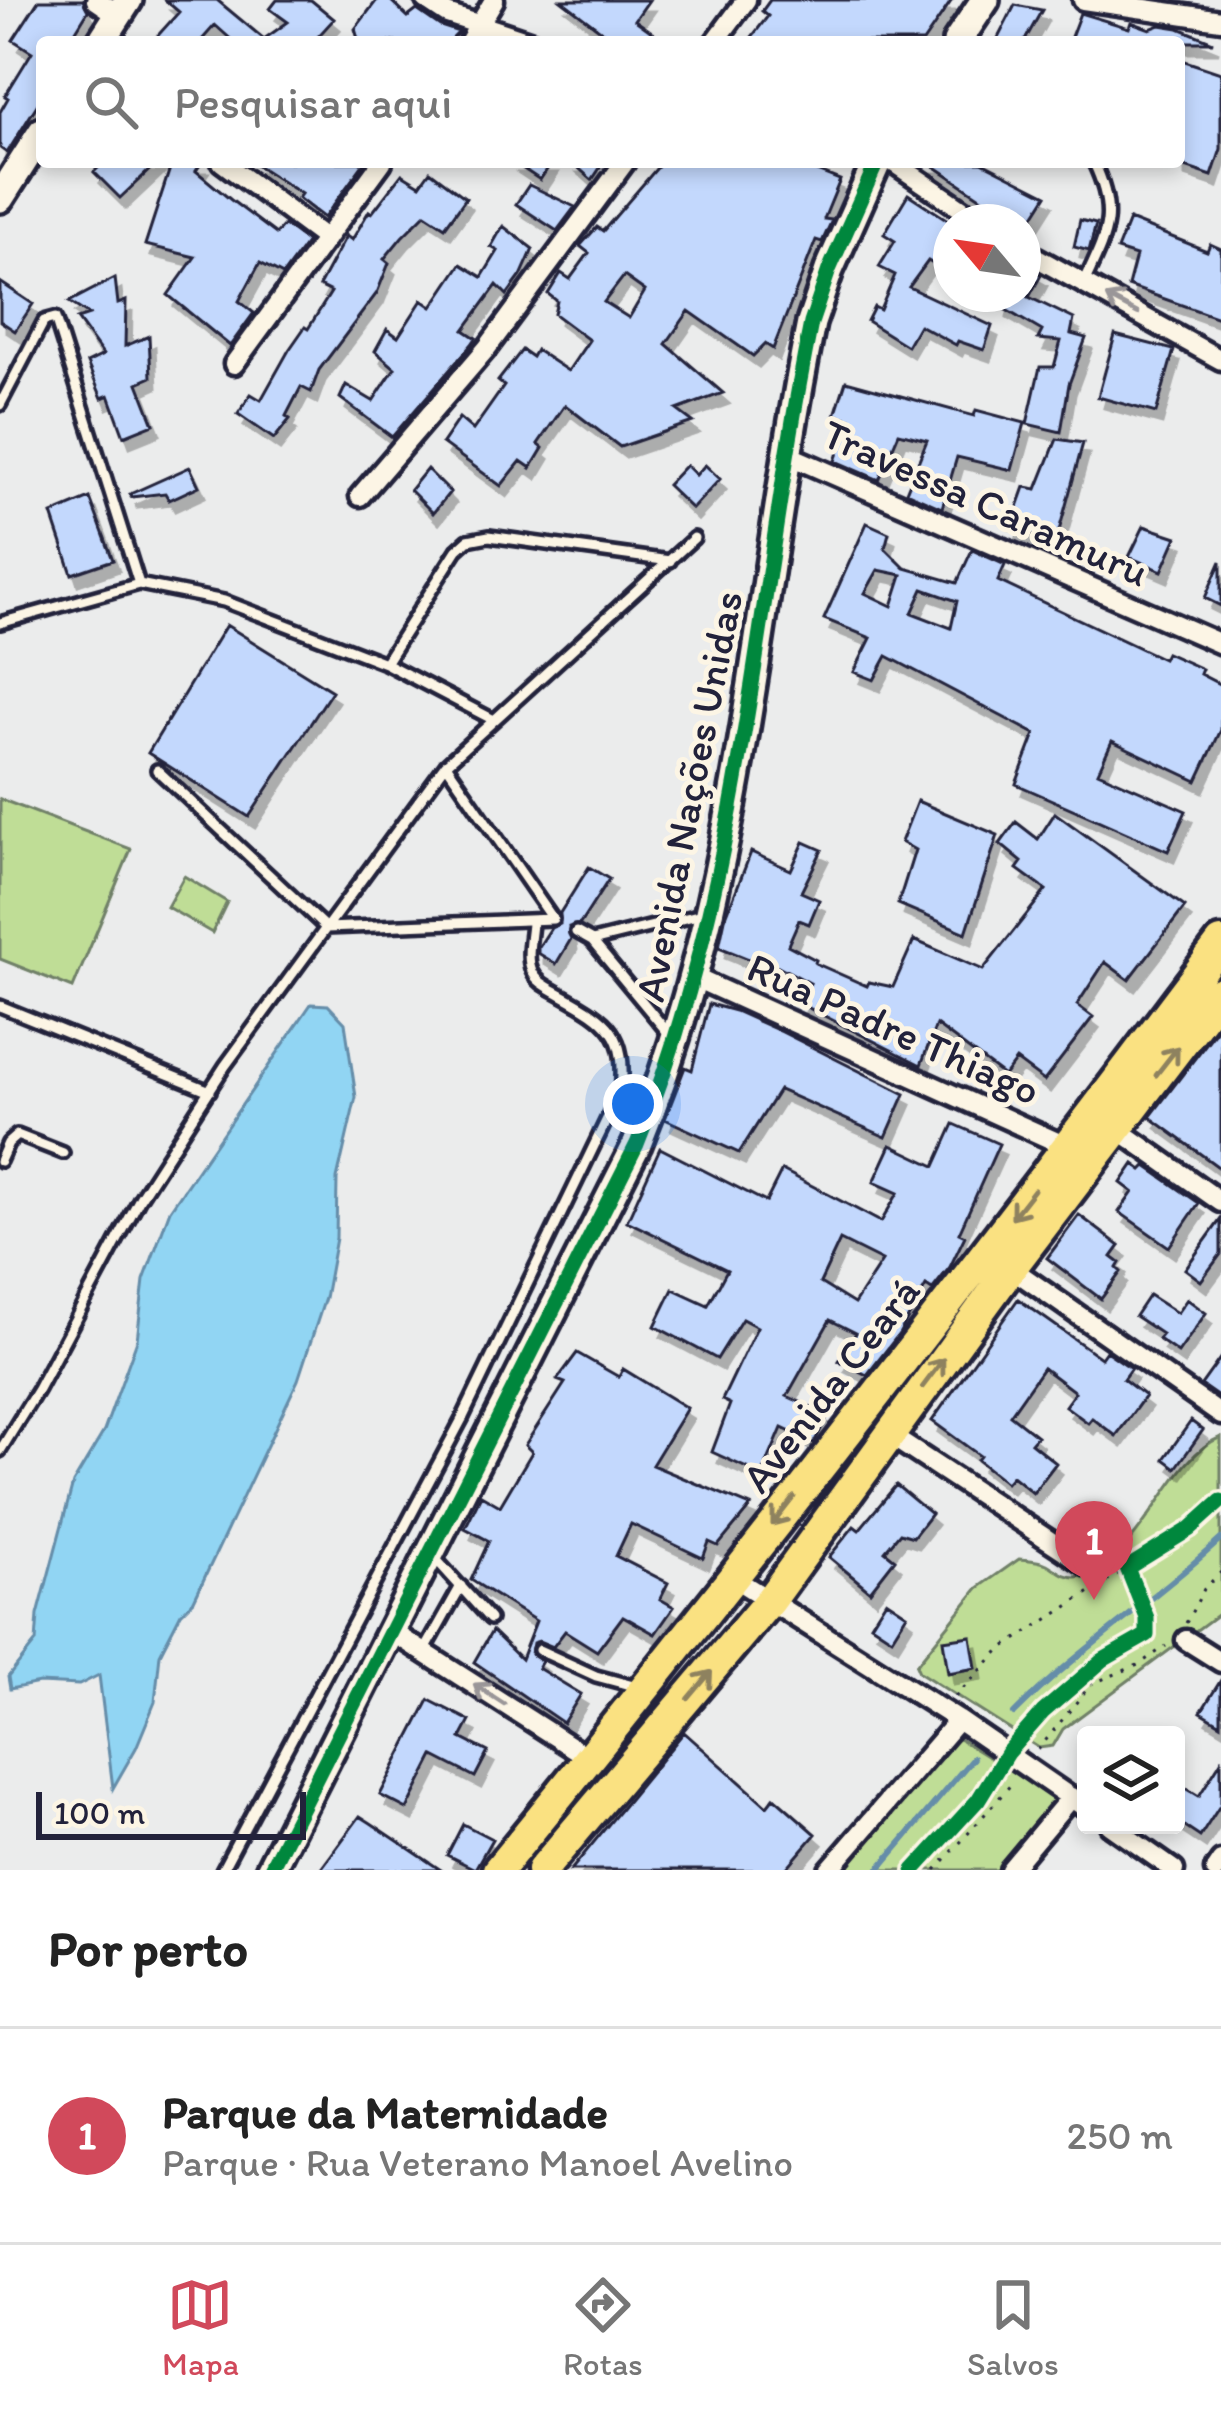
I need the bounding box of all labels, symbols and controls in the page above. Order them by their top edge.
search box [36,36,1185,168]
icon: search [78,69,144,135]
text: Pesquisar aqui [174,75,452,129]
north arrow [933,204,1041,312]
one-way arrow [1105,293,1140,316]
street label: Travessa Caramuru [815,408,1157,597]
street label: Avenida Nações Unidas [624,587,753,1006]
street label: Rua Padre Thiago [740,941,1048,1116]
one-way arrow [1154,1046,1180,1078]
your location [603,1074,663,1134]
one-way arrow [1011,1187,1037,1220]
street label: Avenida Ceará [730,1266,930,1502]
one-way arrow [920,1357,946,1390]
one-way arrow [770,1495,797,1527]
pin: 1 [1055,1501,1133,1600]
one-way arrow [685,1670,713,1701]
one-way arrow [472,1682,506,1706]
map controls [1077,1726,1185,1834]
button: layers [1077,1726,1185,1834]
scale bar [36,1786,306,1839]
text: 100 m [54,1793,145,1832]
text: Por perto [48,1918,248,1979]
text: Parque da Maternidade [162,2085,608,2139]
text: 1 [78,2112,96,2159]
text: 250 m [1066,2112,1173,2159]
text: Parque · Rua Veterano Manoel Avelino [162,2139,793,2186]
tab: Mapa [162,2272,239,2383]
tab: Rotas [563,2272,643,2383]
tab: Salvos [967,2272,1059,2383]

